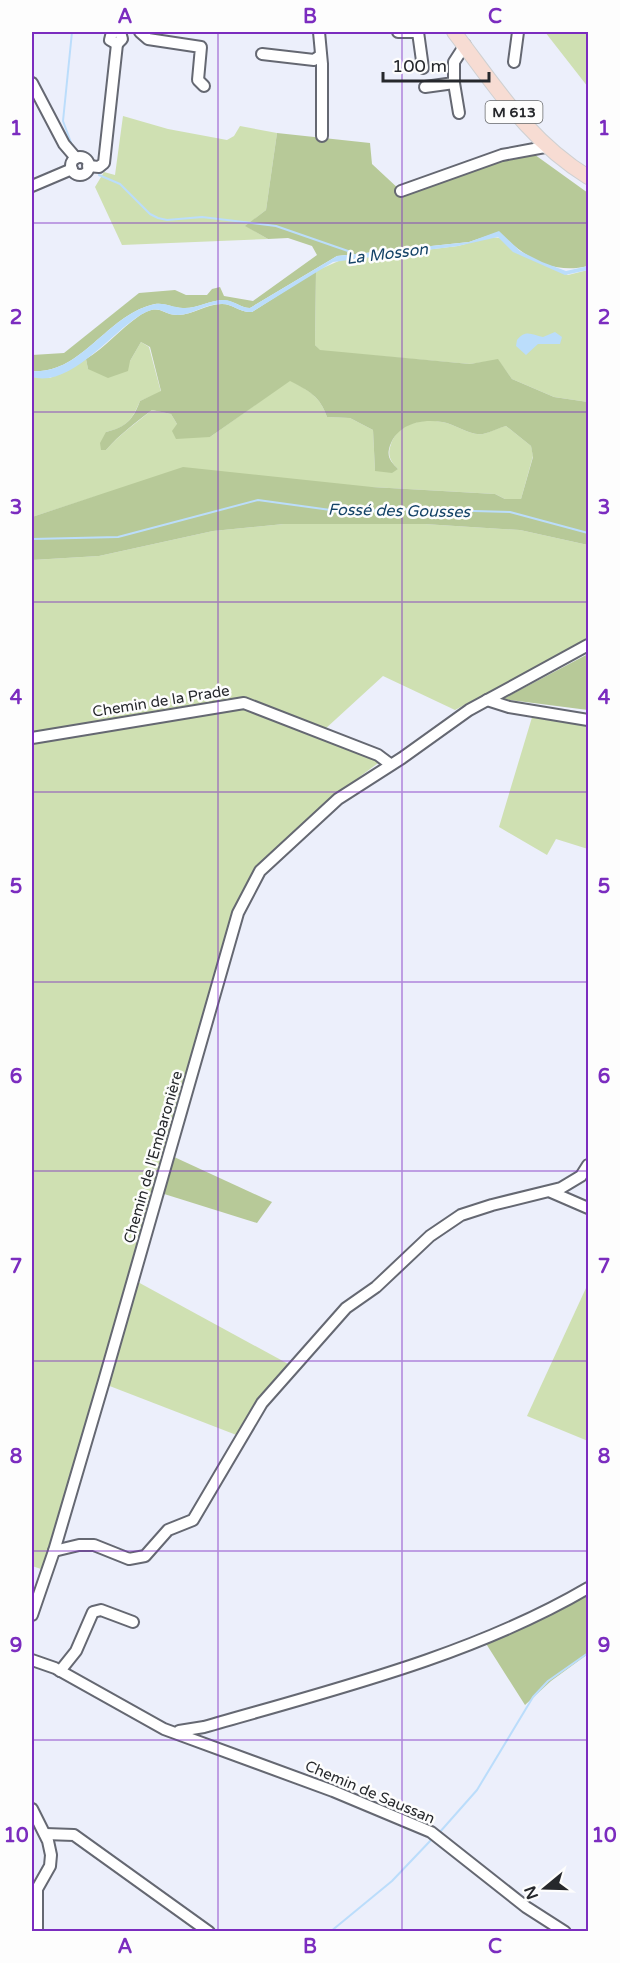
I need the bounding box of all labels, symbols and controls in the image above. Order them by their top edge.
text: A [118,5,133,29]
text: B [303,5,317,29]
text: C [488,5,502,29]
scale bar [383,45,490,83]
text: 100 m [392,55,447,77]
road number: M 613 [486,101,542,123]
text: 1 [10,117,22,141]
text: 1 [598,117,610,141]
water label: La Mosson [345,239,430,269]
text: 2 [10,306,22,330]
text: 2 [598,306,610,330]
text: 3 [10,496,22,520]
text: 3 [598,496,610,520]
water label: Fossé des Gousses [328,500,471,522]
street label: Chemin de la Prade [91,681,231,721]
text: 4 [10,686,23,710]
text: 4 [598,686,611,710]
text: 5 [10,875,22,899]
text: 5 [598,875,610,899]
text: 6 [10,1065,22,1089]
text: 6 [598,1065,610,1089]
street label: Chemin de l'Embaronière [120,1069,186,1245]
text: 7 [10,1255,22,1279]
text: 7 [598,1255,610,1279]
text: 8 [10,1445,22,1469]
text: 8 [598,1445,610,1469]
text: 9 [10,1634,22,1658]
text: 9 [598,1634,610,1658]
street label: Chemin de Saussan [302,1757,438,1827]
text: 10 [3,1824,29,1848]
text: 10 [591,1824,617,1848]
north arrow [515,1858,575,1918]
text: N [520,1883,543,1902]
text: A [118,1935,133,1959]
text: B [303,1935,317,1959]
text: C [488,1935,502,1959]

